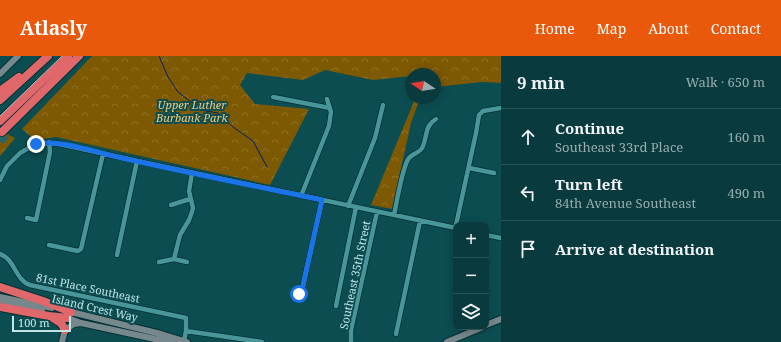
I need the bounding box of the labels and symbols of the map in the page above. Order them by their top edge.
north arrow [405,68,441,104]
park label: Upper Luther Burbank Park [155,97,229,125]
route end [27,135,45,153]
street label: Southeast 35th Street [336,219,373,331]
street label: 81st Place Southeast [35,269,141,306]
route start [290,285,308,303]
street label: Island Crest Way [51,290,140,325]
scale bar [12,314,71,333]

